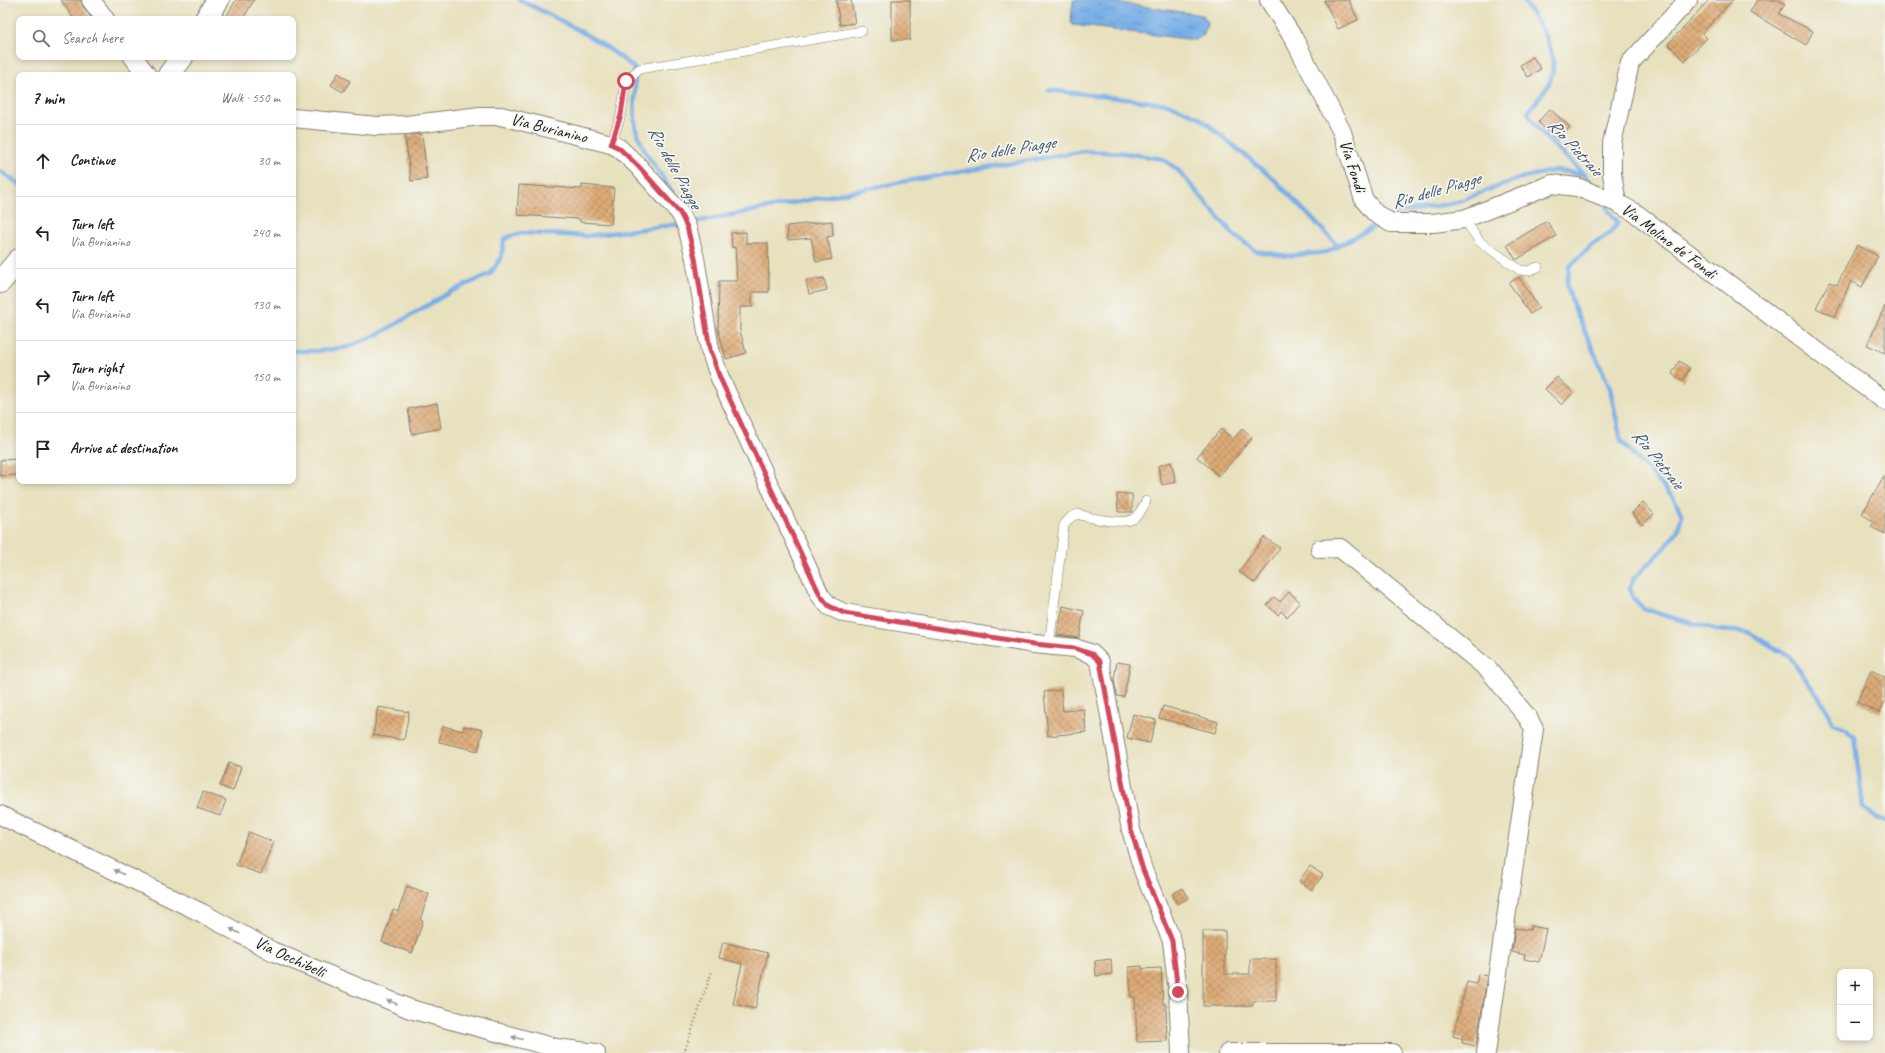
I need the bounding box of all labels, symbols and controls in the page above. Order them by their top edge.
search box [16,16,296,60]
icon: search [30,27,52,49]
text: Search here [62,29,123,48]
route start [617,72,635,90]
text: 7 min [32,88,65,109]
text: Walk · 550 m [221,90,280,106]
street label: Via Burianino [509,108,590,148]
water label: Rio Pietraie [1543,114,1609,183]
water label: Rio delle Piagge [643,122,708,215]
water label: Rio delle Piagge [963,131,1060,167]
street label: Via Fondi [1335,137,1372,196]
icon: ahead [32,150,54,172]
text: Continue [70,151,115,170]
text: 30 m [258,153,280,169]
water label: Rio delle Piagge [1389,166,1486,213]
street label: Via Molino de' Fondi [1617,198,1722,285]
text: Turn left [70,215,113,234]
icon: left [32,222,54,244]
text: 240 m [252,225,280,241]
text: Via Burianino [70,234,130,250]
text: Turn left [70,287,113,306]
icon: left [32,294,54,316]
text: 130 m [252,297,280,313]
text: Via Burianino [70,306,130,322]
text: Turn right [70,359,123,378]
icon: right [32,366,54,388]
text: 150 m [252,369,280,385]
text: Via Burianino [70,378,130,394]
water label: Rio Pietraie [1627,425,1691,496]
icon: arrive [32,438,54,460]
text: Arrive at destination [70,439,177,458]
one-way arrow [114,869,125,875]
one-way arrow [230,928,241,934]
street label: Via Occhibelli [251,932,330,983]
map controls [1837,969,1873,1041]
button: + [1837,969,1873,1005]
route end [1169,983,1187,1001]
one-way arrow [386,999,397,1005]
button: − [1837,1005,1873,1041]
one-way arrow [510,1034,523,1040]

